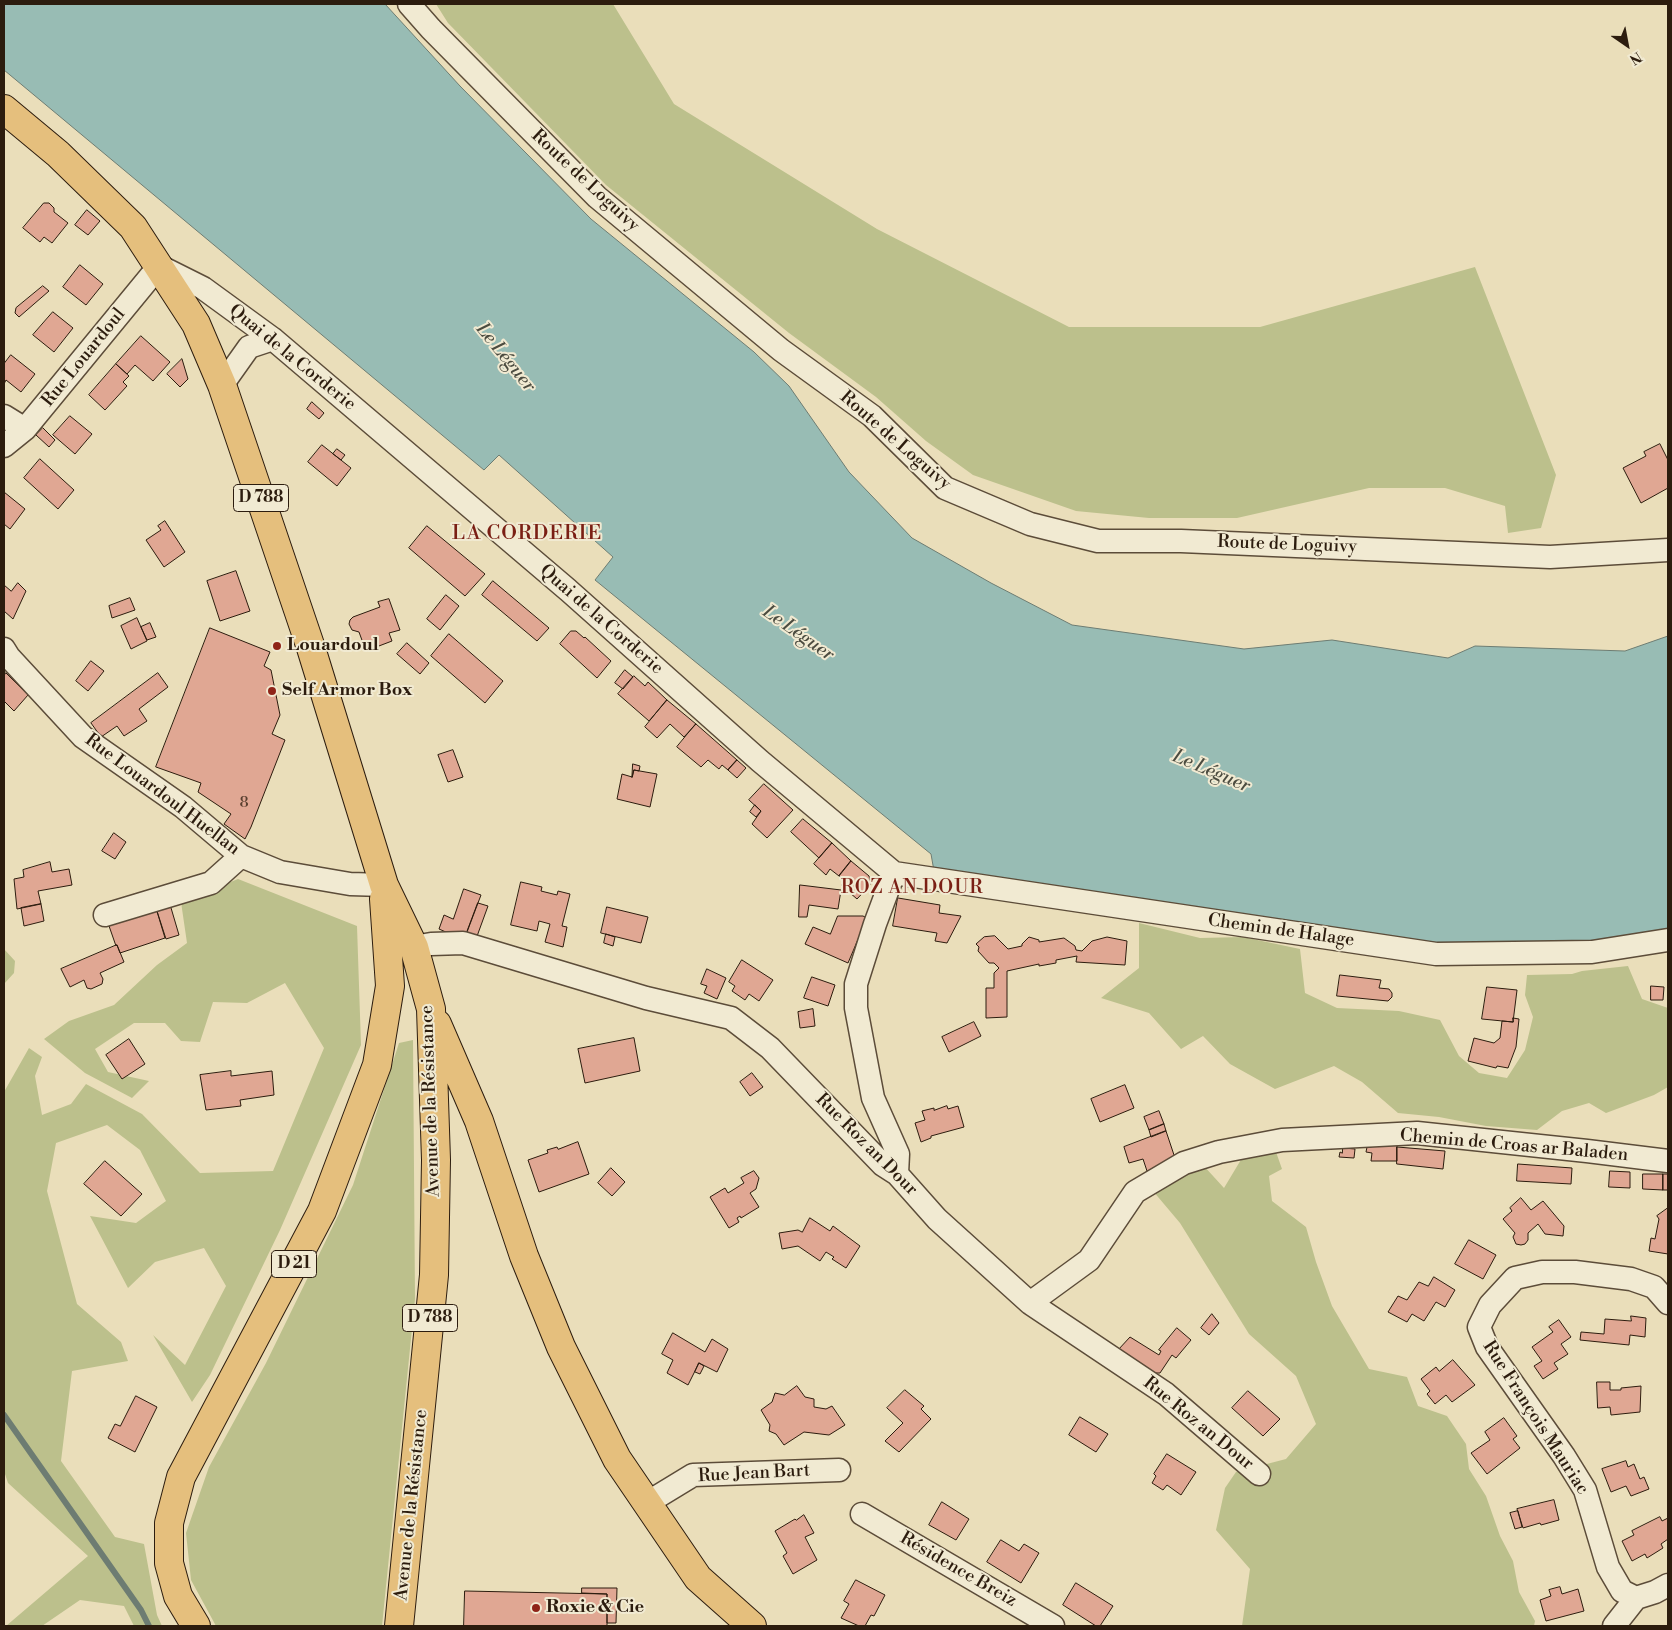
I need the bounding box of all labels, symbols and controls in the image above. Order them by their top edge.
north arrow [1602,20,1652,70]
text: N [1626,47,1645,68]
street label: Route de Loguivy [526,125,644,237]
street label: Quai de la Corderie [224,300,360,416]
street label: Rue Louardoul [38,304,130,412]
water label: Le Léguer [470,319,540,397]
street label: Route de Loguivy [835,387,955,495]
road number: D 788 [234,484,288,512]
district label: LA CORDERIE [450,522,604,546]
street label: Route de Loguivy [1217,532,1357,558]
street label: Quai de la Corderie [535,560,667,680]
water label: Le Léguer [758,601,838,667]
place label: Louardoul [287,635,379,657]
marker: Louardoul [271,640,283,652]
place label: Self Armor Box [282,680,412,702]
marker: Self Armor Box [266,685,278,697]
street label: Rue Louardoul Huellan [80,730,244,860]
water label: Le Léguer [1169,745,1253,799]
house number: 8 [239,794,249,812]
district label: ROZ AN DOUR [839,877,985,899]
street label: Chemin de Halage [1206,910,1356,952]
street label: Avenue de la Résistance [417,1005,445,1197]
street label: Rue Roz an Dour [810,1089,922,1201]
street label: Chemin de Croas ar Baladen [1399,1125,1629,1167]
road number: D 21 [272,1250,316,1278]
road number: D 788 [402,1305,458,1332]
street label: Rue François Mauriac [1477,1337,1593,1499]
street label: Rue Roz an Dour [1138,1373,1258,1475]
street label: Avenue de la Résistance [391,1408,433,1602]
street label: Rue Jean Bart [697,1460,811,1488]
street label: Résidence Breiz [896,1528,1020,1612]
place label: Roxie & Cie [546,1597,644,1619]
marker: Roxie & Cie [530,1602,542,1614]

